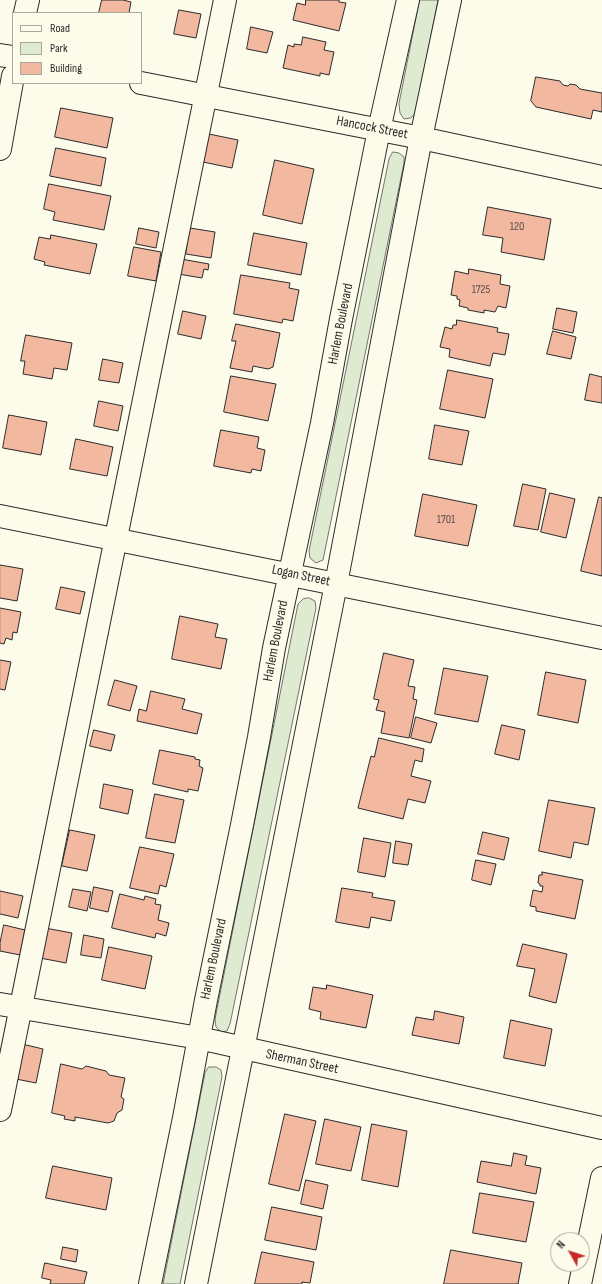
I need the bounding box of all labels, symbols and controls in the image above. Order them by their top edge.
legend [12,12,142,84]
text: Road [50,21,70,36]
text: Park [50,41,68,56]
text: Building [50,61,82,76]
street label: Hancock Street [335,113,409,143]
house number: 120 [510,220,524,234]
street label: Harlem Boulevard [325,282,357,366]
house number: 1725 [472,283,490,297]
house number: 1701 [437,513,455,527]
street label: Logan Street [270,562,332,590]
street label: Harlem Boulevard [260,599,292,683]
street label: Harlem Boulevard [197,917,231,1001]
street label: Sherman Street [264,1046,340,1078]
north arrow [550,1232,590,1272]
text: N [554,1238,568,1251]

